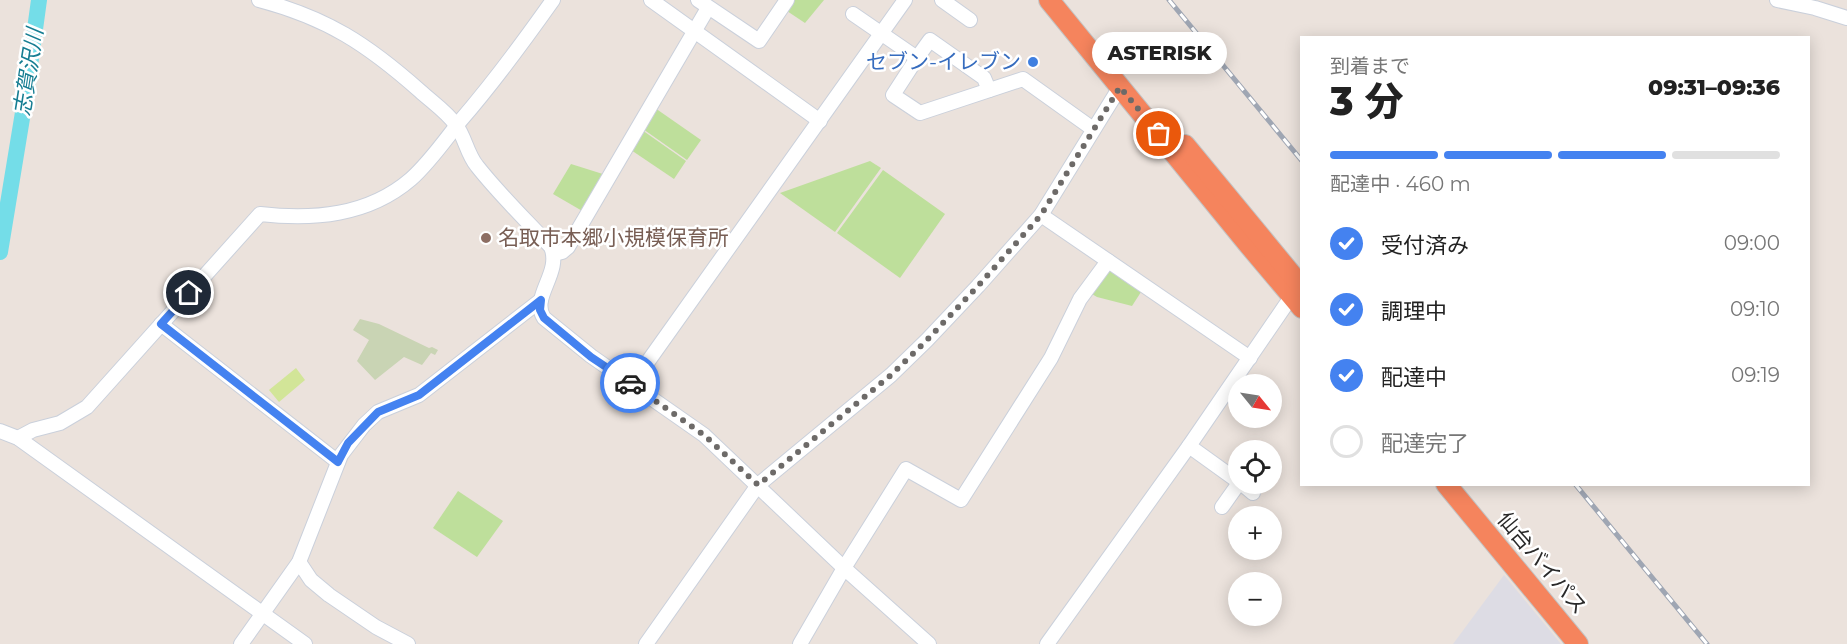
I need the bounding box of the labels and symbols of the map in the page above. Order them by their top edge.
water label: 志賀沢川 [8,25,49,118]
callout: ASTERISK [1092,32,1226,74]
place label: セブン-イレブン [866,49,1021,74]
marker: セブン-イレブン [1026,55,1040,69]
pin [1133,108,1184,159]
place label: 名取市本郷小規模保育所 [498,225,729,250]
marker: 名取市本郷小規模保育所 [479,231,493,245]
pin [163,267,214,318]
courier [600,353,660,413]
north arrow [1228,374,1282,428]
street label: 仙台バイパス [1492,507,1592,619]

